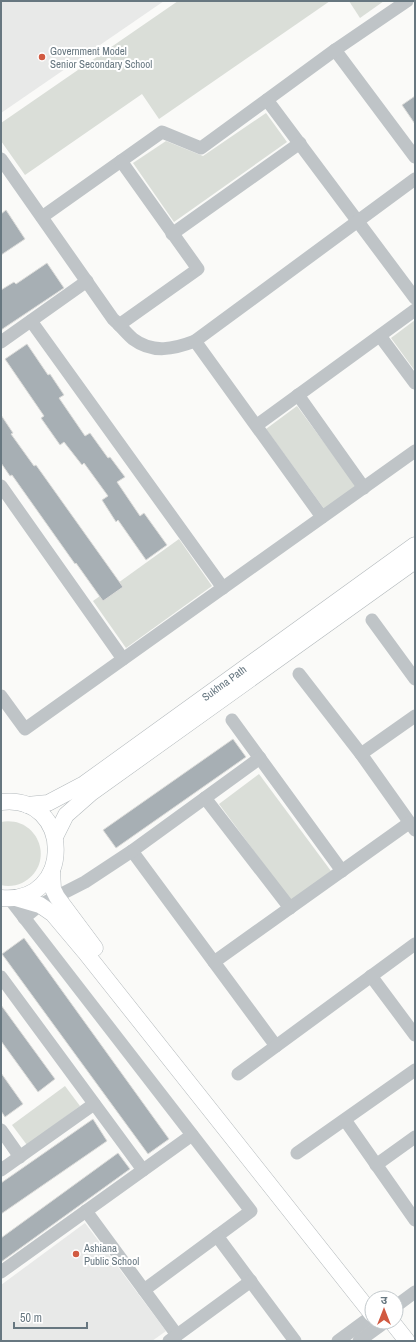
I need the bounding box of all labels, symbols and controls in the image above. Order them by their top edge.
place label: Government Model Senior Secondary School [50,44,152,71]
marker: Government Model Senior Secondary School [37,52,47,62]
street label: Sukhna Path [199,662,249,704]
place label: Ashiana Public School [83,1241,139,1268]
marker: Ashiana Public School [71,1249,81,1259]
north arrow [364,1290,404,1330]
text: उ [381,1293,388,1307]
scale bar [14,1304,87,1330]
text: 50 m [20,1310,42,1326]

